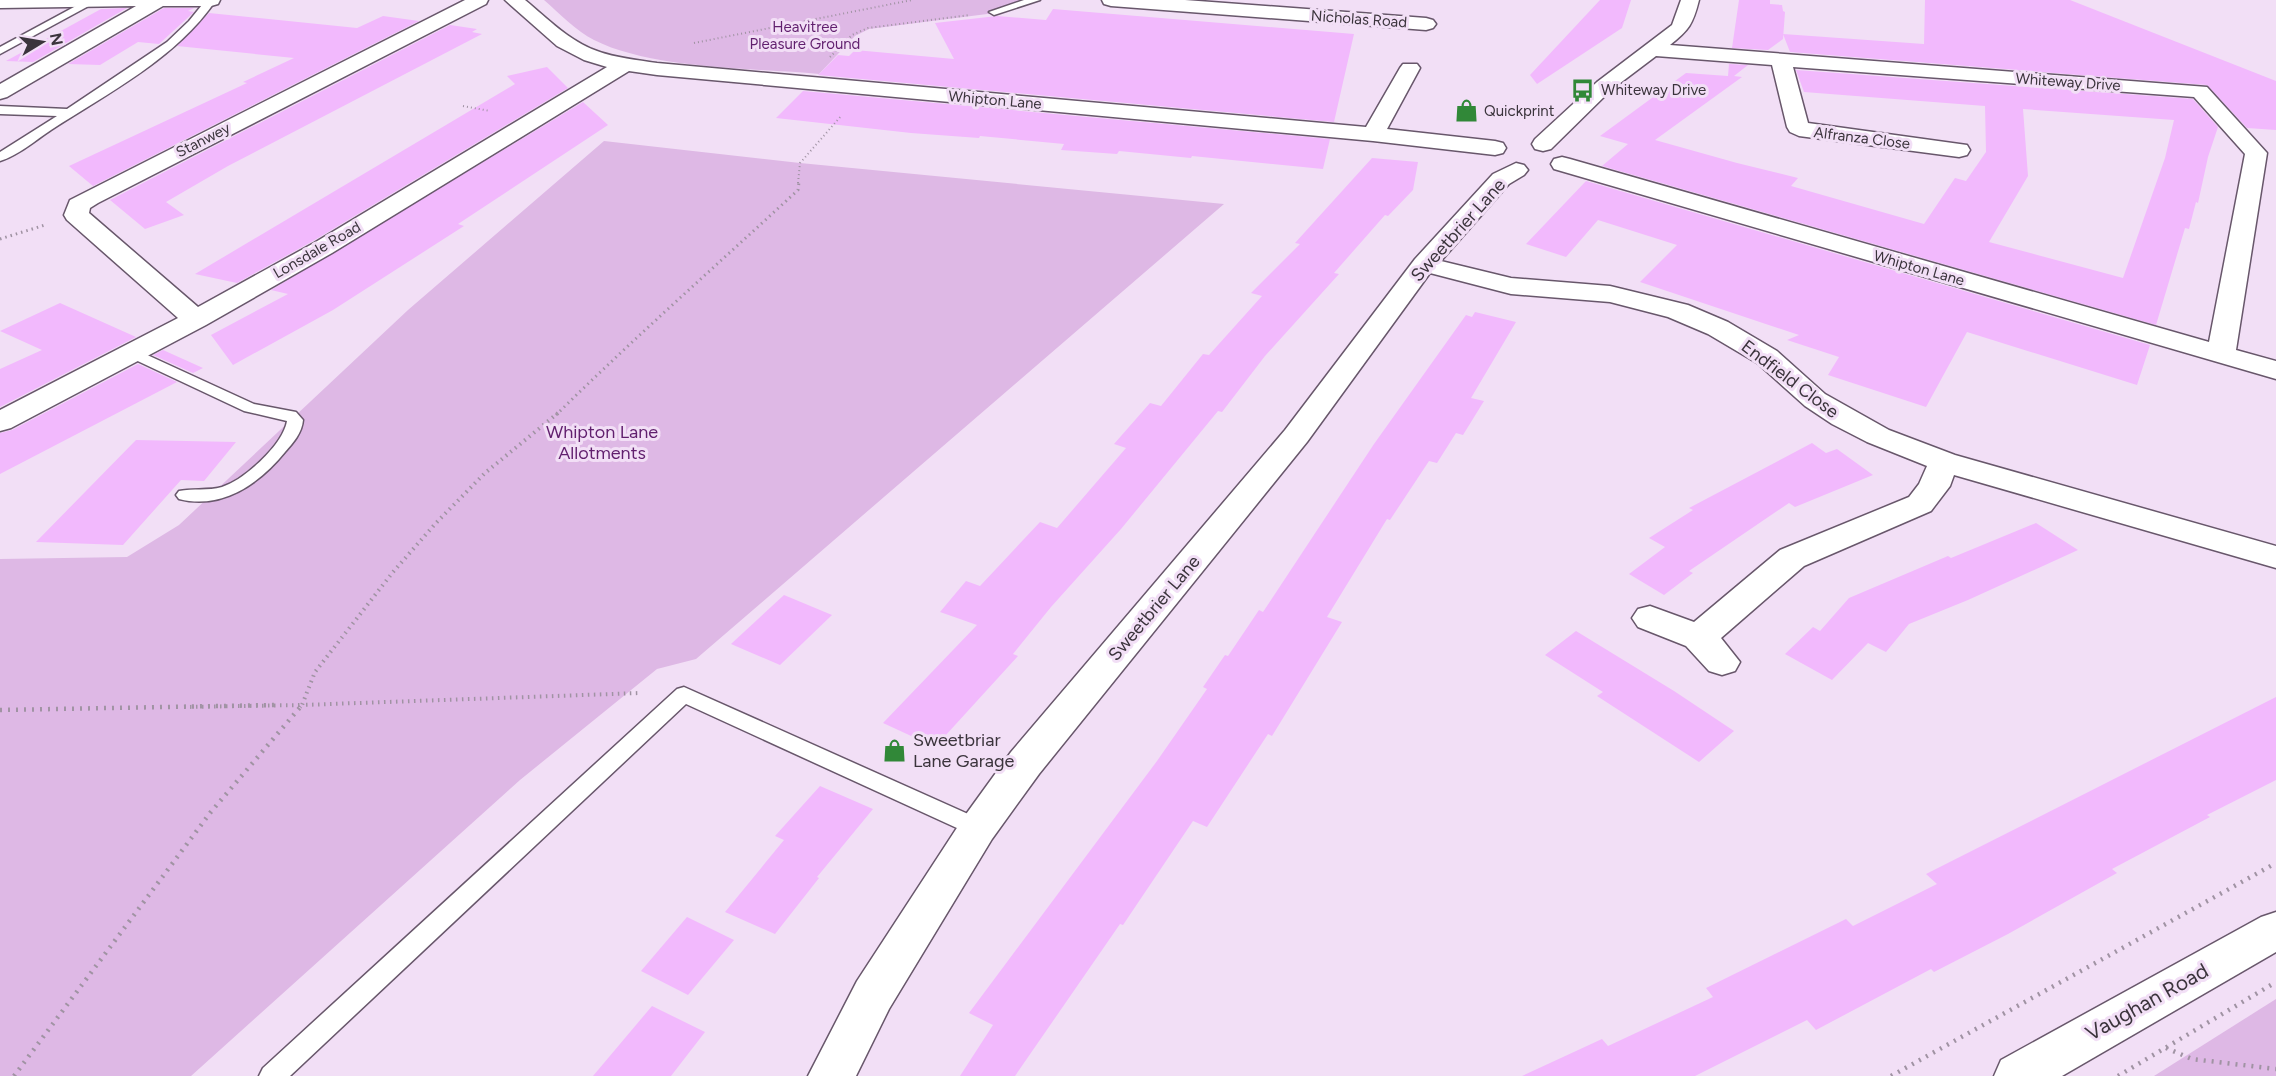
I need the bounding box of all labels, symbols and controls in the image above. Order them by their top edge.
street label: Nicholas Road [1310,7,1408,31]
north arrow [12,12,72,72]
park label: Heavitree Pleasure Ground [750,18,860,53]
text: N [46,31,67,47]
street label: Whiteway Drive [2015,69,2121,95]
bus stop icon: Whiteway Drive [1570,77,1596,103]
place label: Whiteway Drive [1601,81,1706,99]
street label: Whipton Lane [948,87,1042,113]
shop icon: Quickprint [1453,98,1479,124]
place label: Quickprint [1484,102,1555,120]
street label: Stanwey [173,119,233,161]
street label: Alfranza Close [1813,123,1911,153]
street label: Sweetbrier Lane [1406,174,1510,286]
street label: Lonsdale Road [270,218,364,282]
street label: Whipton Lane [1872,246,1966,290]
street label: Endfield Close [1737,335,1843,423]
park label: Whipton Lane Allotments [546,421,658,464]
street label: Sweetbrier Lane [1103,551,1205,665]
place label: Sweetbriar Lane Garage [913,729,1015,772]
shop icon: Sweetbriar Lane Garage [882,737,908,763]
street label: Vaughan Road [2081,958,2212,1046]

